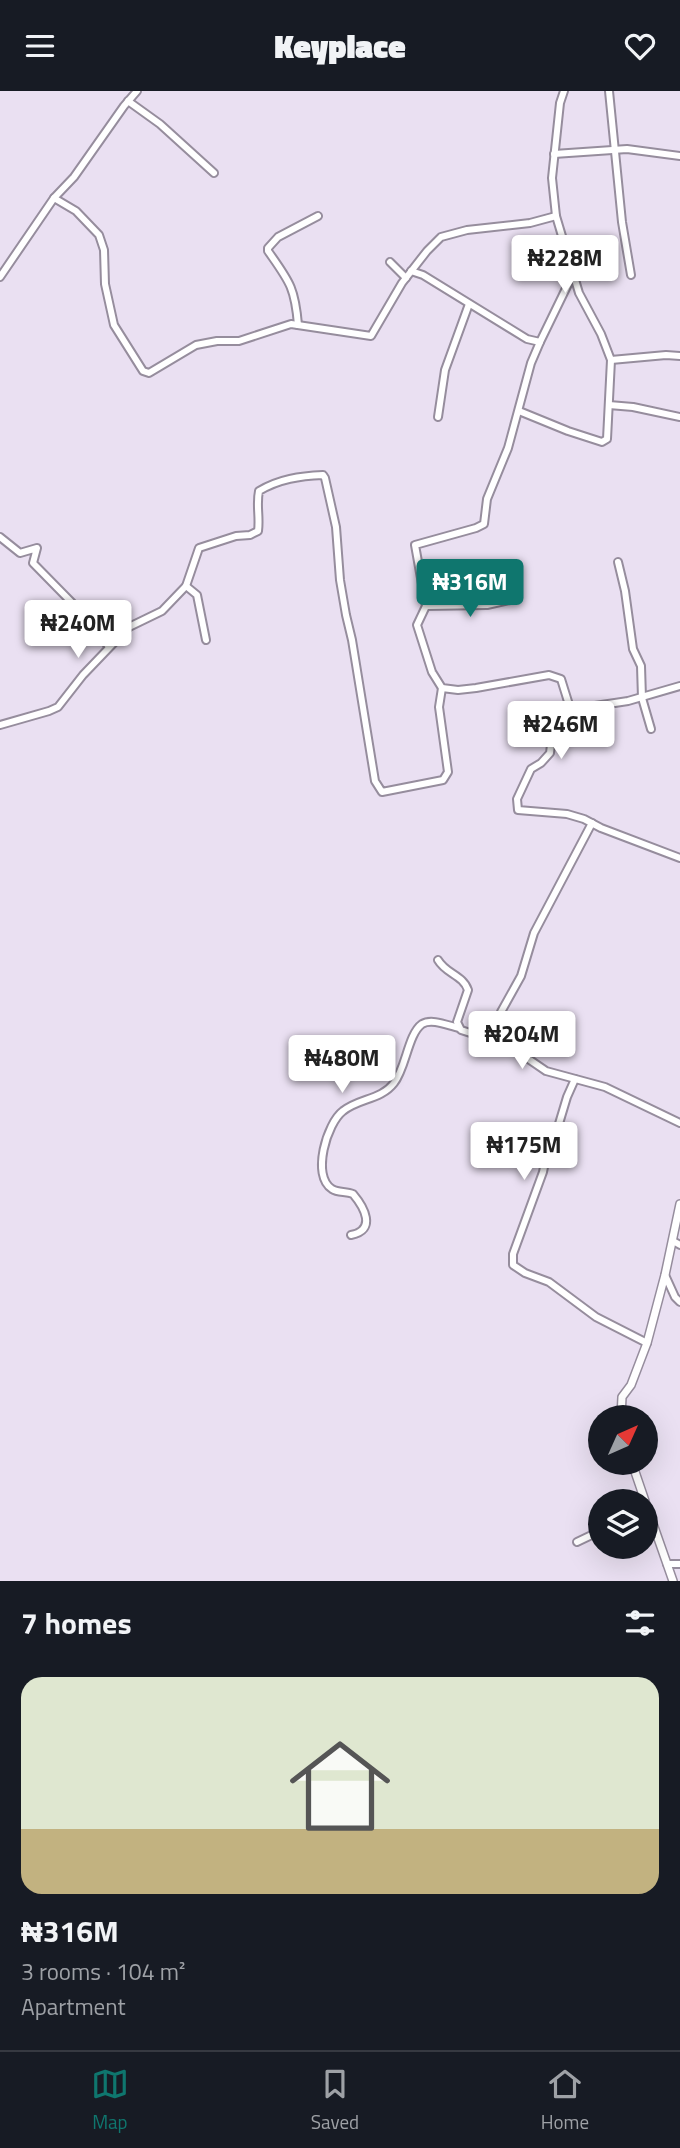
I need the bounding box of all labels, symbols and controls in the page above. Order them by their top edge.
text: Keyplace [274,22,406,70]
icon: menu [21,27,59,65]
icon: heart [621,27,659,65]
pin: ₦228M [516,235,614,295]
text: ₦228M [528,240,602,275]
pin: ₦316M [421,559,519,619]
text: ₦316M [433,564,507,599]
pin: ₦240M [29,601,127,660]
text: ₦240M [41,605,115,640]
pin: ₦246M [512,701,610,761]
text: ₦246M [524,706,598,741]
pin: ₦204M [473,1011,571,1071]
text: ₦204M [485,1016,559,1051]
pin: ₦480M [293,1035,391,1095]
text: ₦480M [305,1040,379,1075]
pin: ₦175M [475,1123,573,1182]
text: ₦175M [487,1127,561,1162]
north arrow [588,1405,658,1475]
map controls [588,1405,658,1559]
button: layers [588,1489,658,1559]
text: 7 homes [21,1600,132,1646]
icon: filters [621,1604,659,1642]
icon: home [277,1723,403,1849]
text: ₦316M [21,1908,119,1954]
text: 3 rooms · 104 m² [21,1954,185,1989]
text: Apartment [21,1989,126,2024]
tab: Map [91,2065,129,2136]
tab: Saved [311,2065,359,2136]
tab: Home [541,2065,589,2136]

